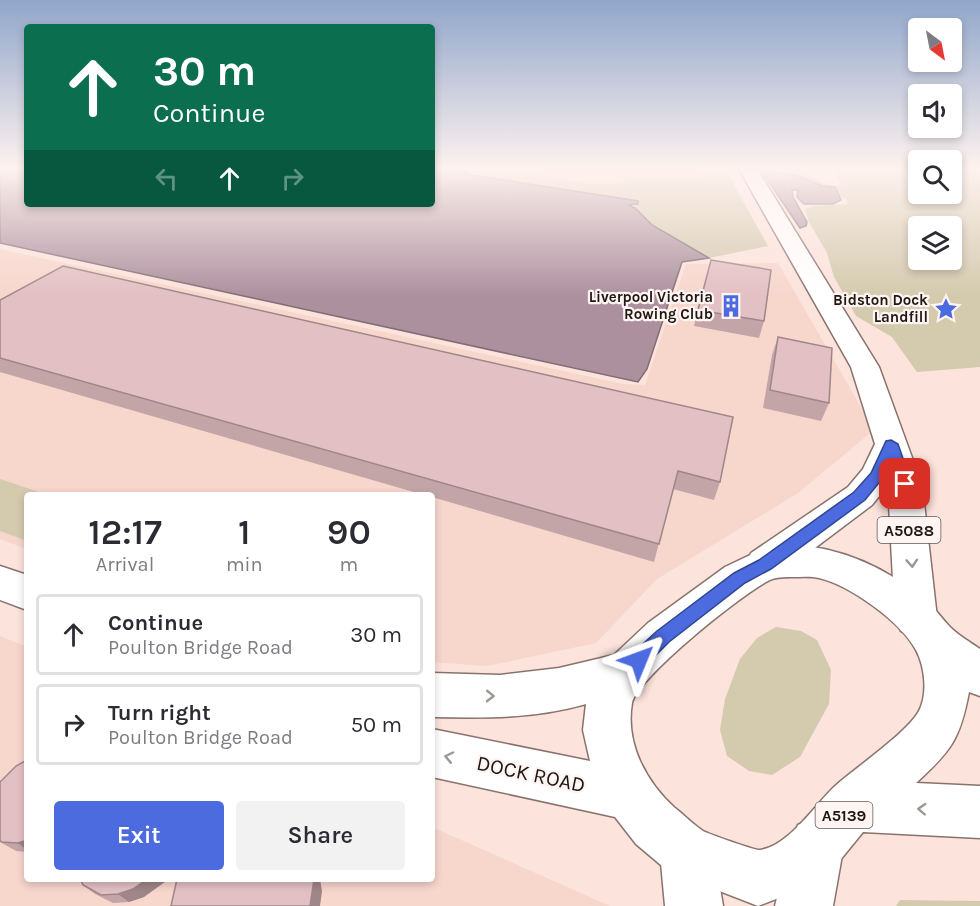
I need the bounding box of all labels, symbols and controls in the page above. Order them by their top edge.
north arrow [908,18,962,72]
map controls [908,18,962,270]
text: 30 m [153,46,256,96]
icon: ahead [54,48,132,126]
button: sound [908,84,962,138]
text: Continue [153,97,265,129]
button: search [908,150,962,204]
icon: left [150,162,183,195]
icon: ahead [213,162,246,195]
icon: right [276,162,309,195]
button: layers [908,216,962,270]
place label: Liverpool Victoria Rowing Club [589,288,713,323]
place label: Bidston Dock Landfill [833,291,928,326]
building icon: Liverpool Victoria Rowing Club [718,293,744,319]
place icon: Bidston Dock Landfill [933,296,959,322]
pin [879,458,930,509]
icon: arrive [888,467,921,500]
text: 12:17 [88,511,162,553]
text: 1 [238,511,251,553]
text: 90 [327,511,371,553]
road number: A5088 [878,517,940,543]
text: Arrival [96,553,154,576]
text: min [226,553,263,576]
text: m [339,553,358,576]
one-way arrow [905,559,918,568]
text: Continue [108,610,203,636]
icon: ahead [57,618,90,651]
text: 30 m [350,622,402,648]
position arrow [607,628,671,692]
text: Poulton Bridge Road [108,636,293,659]
one-way arrow [486,690,495,702]
text: Turn right [108,700,211,726]
icon: right [57,708,90,741]
text: 50 m [351,712,402,738]
text: Poulton Bridge Road [108,726,293,749]
one-way arrow [444,751,454,764]
street label: DOCK ROAD [475,751,587,797]
button: Exit [54,801,224,870]
button: Share [236,801,405,870]
road number: A5139 [816,802,872,828]
one-way arrow [917,803,926,816]

